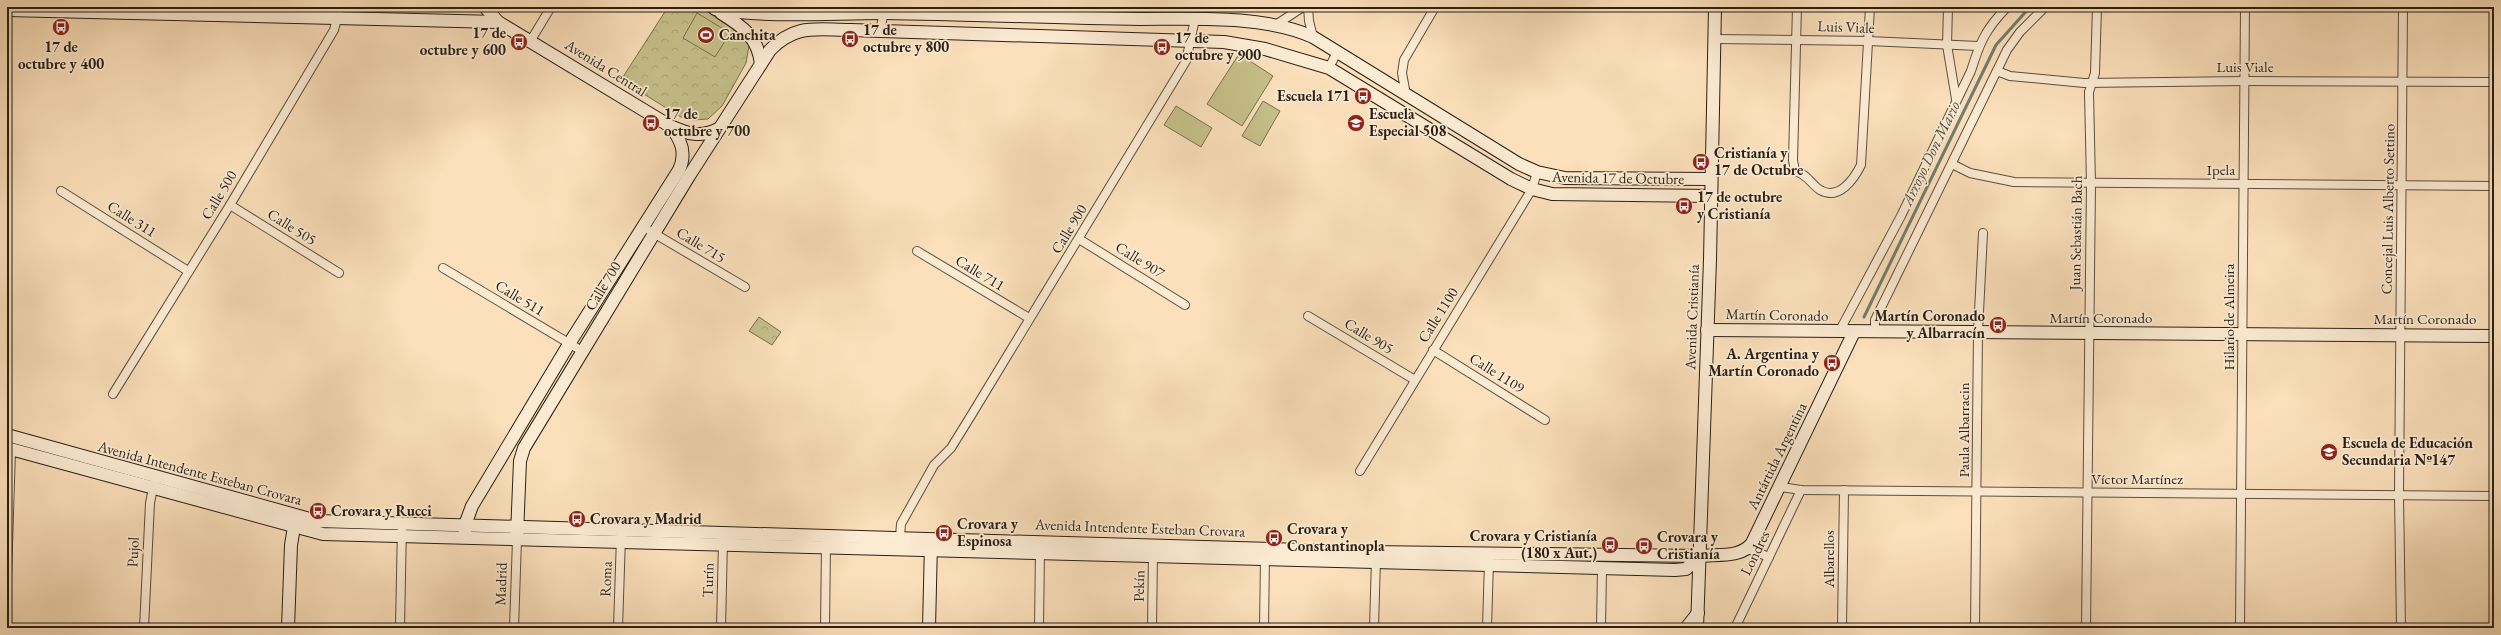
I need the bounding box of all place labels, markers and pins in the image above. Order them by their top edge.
bus stop icon: 17 de octubre y 400 [51,17,71,37]
place label: 17 de octubre y 800 [863,20,949,56]
place label: 17 de octubre y 600 [420,23,506,59]
sports icon: Canchita [696,25,716,45]
place label: Canchita [719,25,776,44]
place label: 17 de octubre y 900 [1175,28,1261,64]
bus stop icon: 17 de octubre y 800 [840,29,860,49]
bus stop icon: 17 de octubre y 600 [509,32,529,52]
place label: 17 de octubre y 400 [18,37,104,73]
bus stop icon: 17 de octubre y 900 [1152,37,1172,57]
place label: Escuela 171 [1277,86,1350,105]
bus stop icon: Escuela 171 [1353,86,1373,106]
place label: 17 de octubre y 700 [664,104,750,140]
place label: Escuela Especial 508 [1369,104,1446,140]
bus stop icon: 17 de octubre y 700 [641,113,661,133]
school or university icon: Escuela Especial 508 [1346,113,1366,133]
place label: Cristianía y 17 de Octubre [1714,143,1803,179]
bus stop icon: Cristianía y 17 de Octubre [1691,152,1711,172]
place label: 17 de octubre y Cristianía [1697,187,1782,223]
bus stop icon: 17 de octubre y Cristianía [1674,196,1694,216]
place label: Martín Coronado y Albarracín [1874,306,1986,342]
bus stop icon: Martín Coronado y Albarracín [1988,315,2008,335]
place label: A. Argentina y Martín Coronado [1708,344,1820,380]
bus stop icon: A. Argentina y Martín Coronado [1822,353,1842,373]
place label: Escuela de Educación Secundaria Nº147 [2342,433,2474,469]
school or university icon: Escuela de Educación Secundaria Nº147 [2319,442,2339,462]
bus stop icon: Crovara y Rucci [308,501,328,521]
place label: Crovara y Rucci [331,501,432,520]
bus stop icon: Crovara y Madrid [567,509,587,529]
place label: Crovara y Madrid [590,509,703,528]
place label: Crovara y Espinosa [957,514,1019,550]
place label: Crovara y Constantinopla [1287,519,1385,555]
bus stop icon: Crovara y Espinosa [934,523,954,543]
place label: Crovara y Cristianía (180 x Aut.) [1470,526,1597,562]
place label: Crovara y Cristianía [1657,527,1720,563]
bus stop icon: Crovara y Constantinopla [1264,528,1284,548]
bus stop icon: Crovara y Cristianía (180 x Aut.) [1600,535,1620,555]
bus stop icon: Crovara y Cristianía [1634,536,1654,556]

